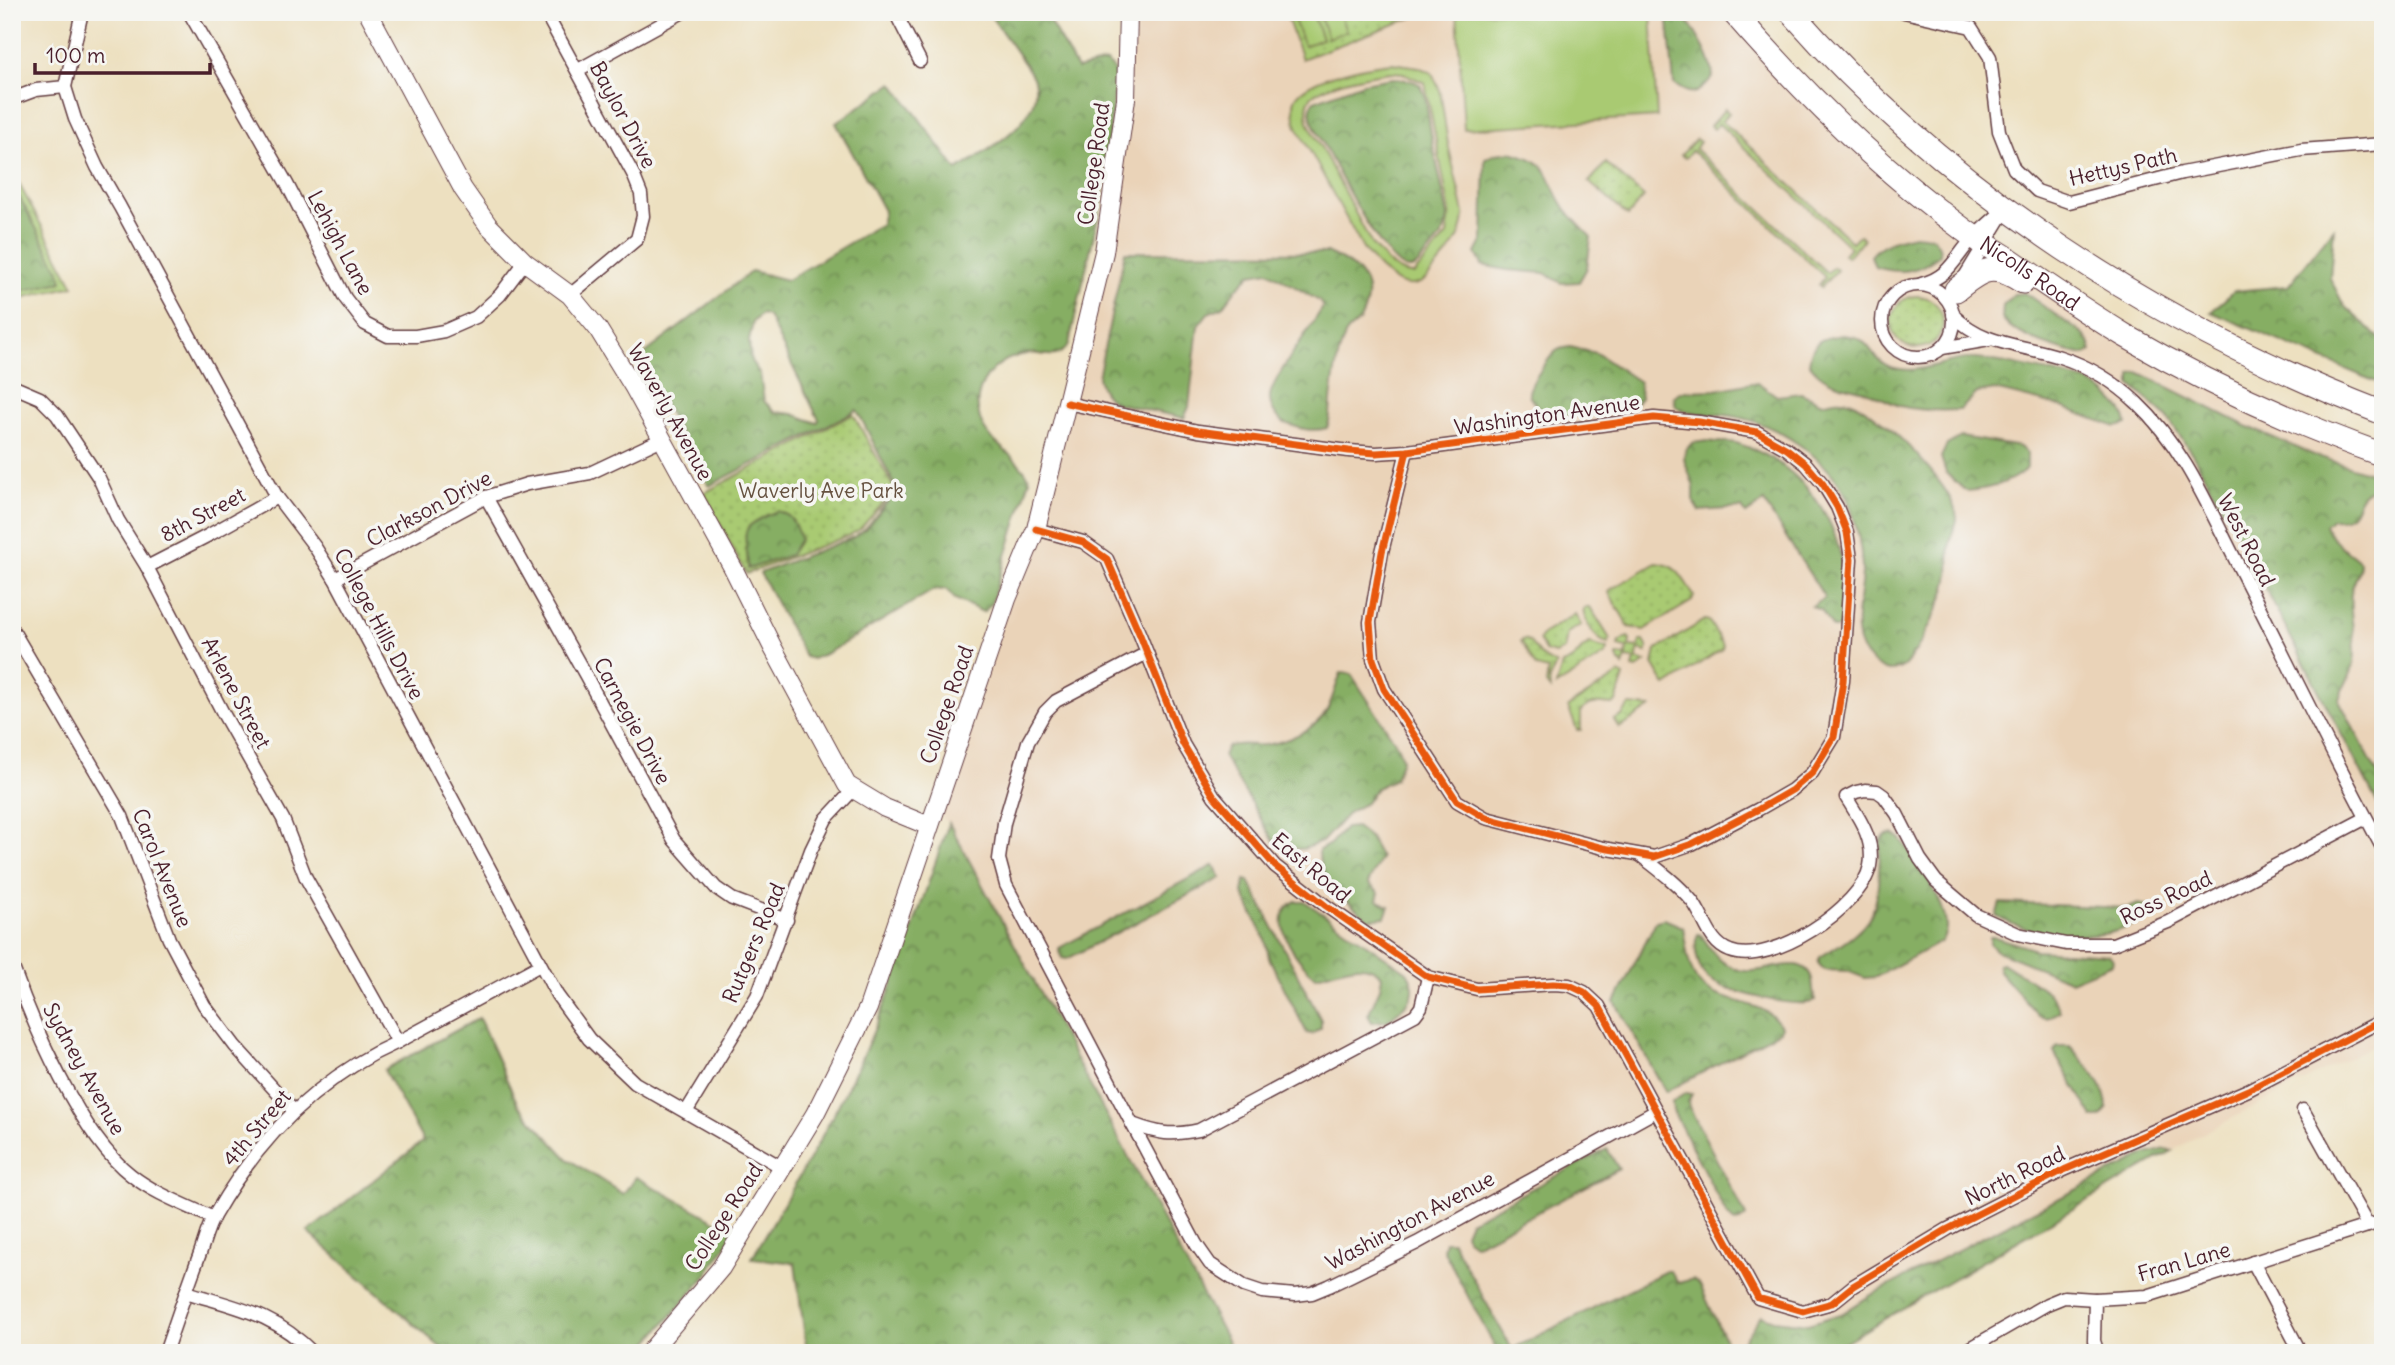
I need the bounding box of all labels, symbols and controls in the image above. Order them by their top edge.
scale bar [35,32,210,76]
text: 100 m [46,42,105,69]
street label: Baylor Drive [584,57,663,173]
street label: College Road [1072,101,1115,227]
street label: Hettys Path [2066,141,2180,192]
street label: Lehigh Lane [302,186,379,300]
street label: Nicolls Road [1975,230,2085,316]
street label: Waverly Avenue [622,339,719,485]
street label: Washington Avenue [1452,388,1641,441]
street label: Clarkson Drive [362,464,496,553]
park label: Waverly Ave Park [738,477,904,504]
street label: 8th Street [156,481,250,548]
street label: West Road [2212,489,2281,591]
street label: College Hills Drive [328,543,431,704]
street label: Arlene Street [196,632,277,753]
street label: College Road [914,642,979,768]
street label: Carnegie Drive [588,653,677,789]
street label: Carol Avenue [126,804,199,931]
street label: East Road [1266,827,1356,908]
street label: Ross Road [2116,865,2216,931]
street label: Rutgers Road [716,879,791,1007]
street label: Sydney Avenue [37,998,132,1139]
street label: 4th Street [217,1084,297,1172]
street label: North Road [1960,1140,2069,1211]
street label: College Road [679,1158,769,1276]
street label: Washington Avenue [1321,1165,1499,1276]
street label: Fran Lane [2134,1235,2233,1288]

